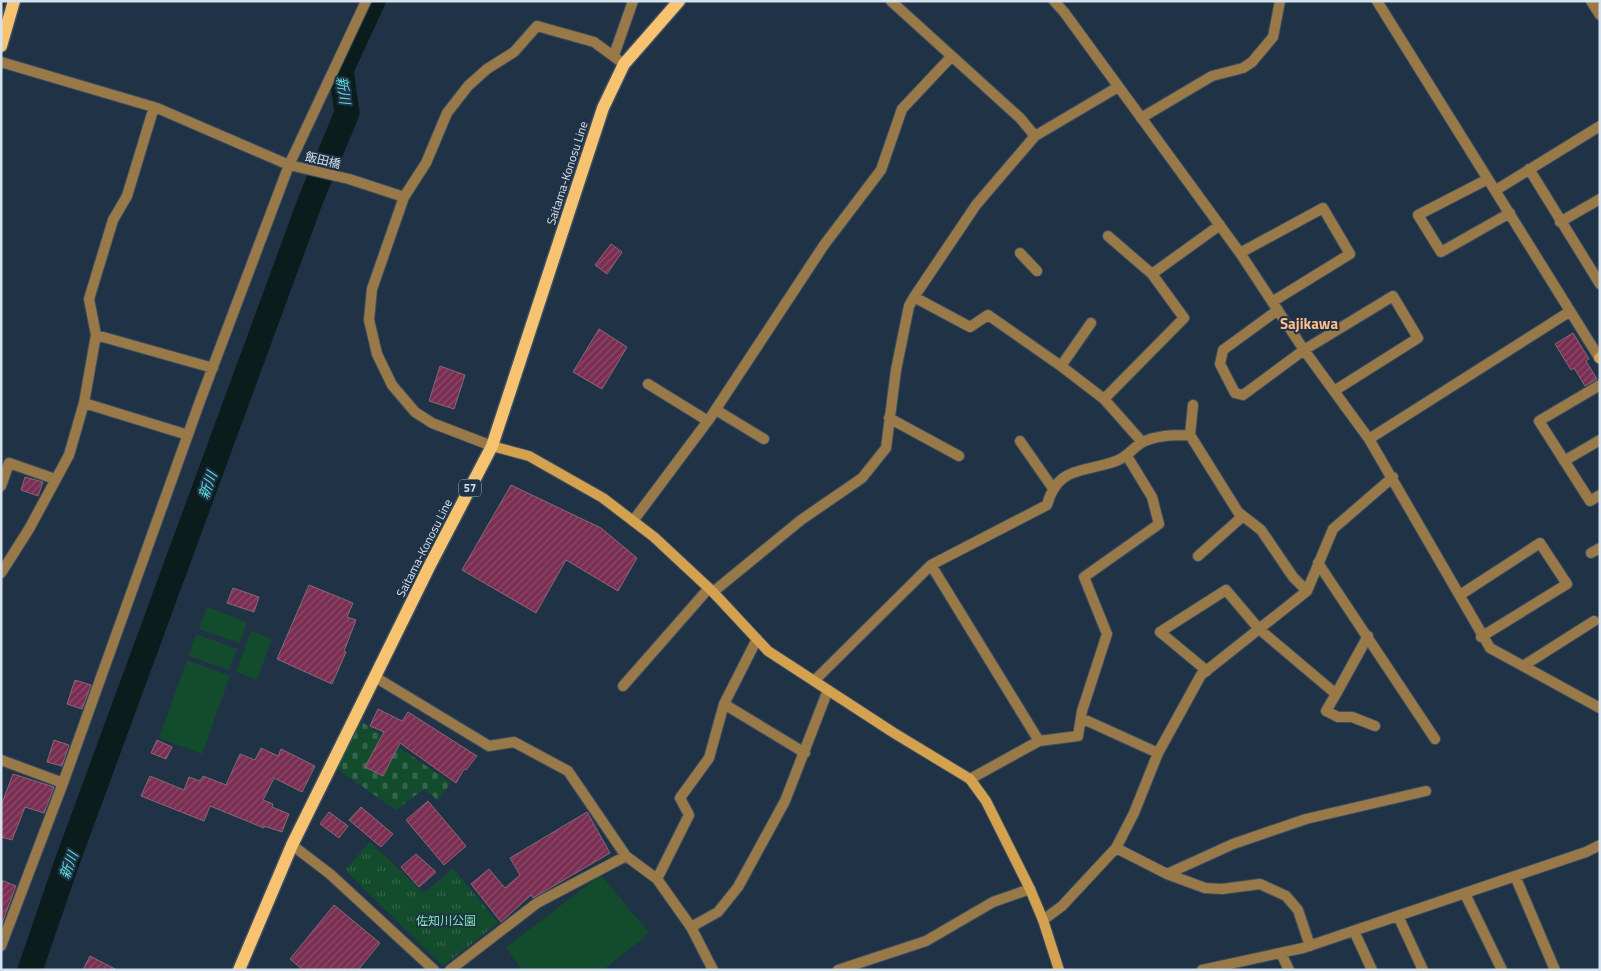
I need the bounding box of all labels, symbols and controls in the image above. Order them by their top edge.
water label: 新川 [332,75,357,107]
street label: Saitama-Konosu Line [541,119,593,227]
street label: 飯田橋 [303,147,343,173]
district label: Sajikawa [1280,312,1338,335]
water label: 新川 [192,466,222,502]
road number: 57 [459,479,481,496]
street label: Saitama-Konosu Line [391,496,457,600]
water label: 新川 [53,846,83,882]
park label: 佐知川公園 [416,911,476,930]

